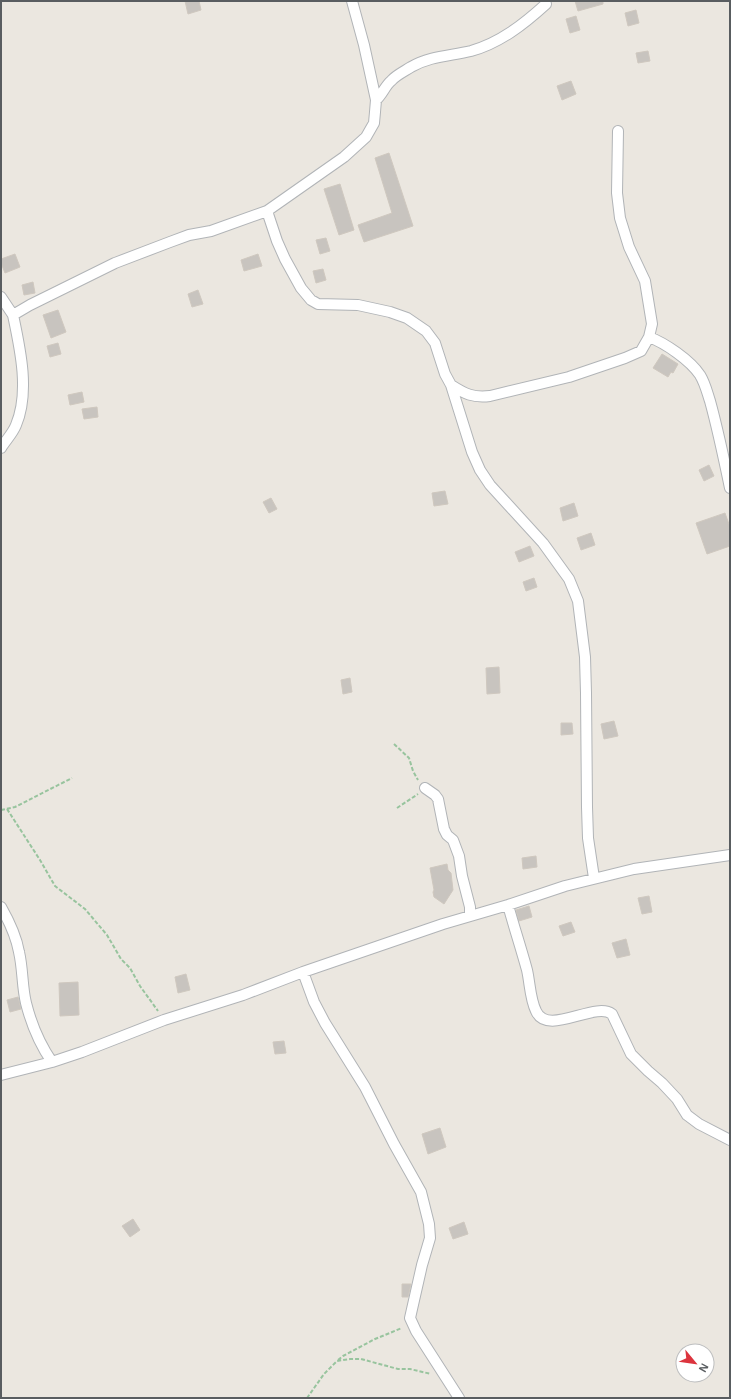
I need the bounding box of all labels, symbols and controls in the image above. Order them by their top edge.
north arrow [675,1343,715,1383]
text: N [697,1361,711,1374]

